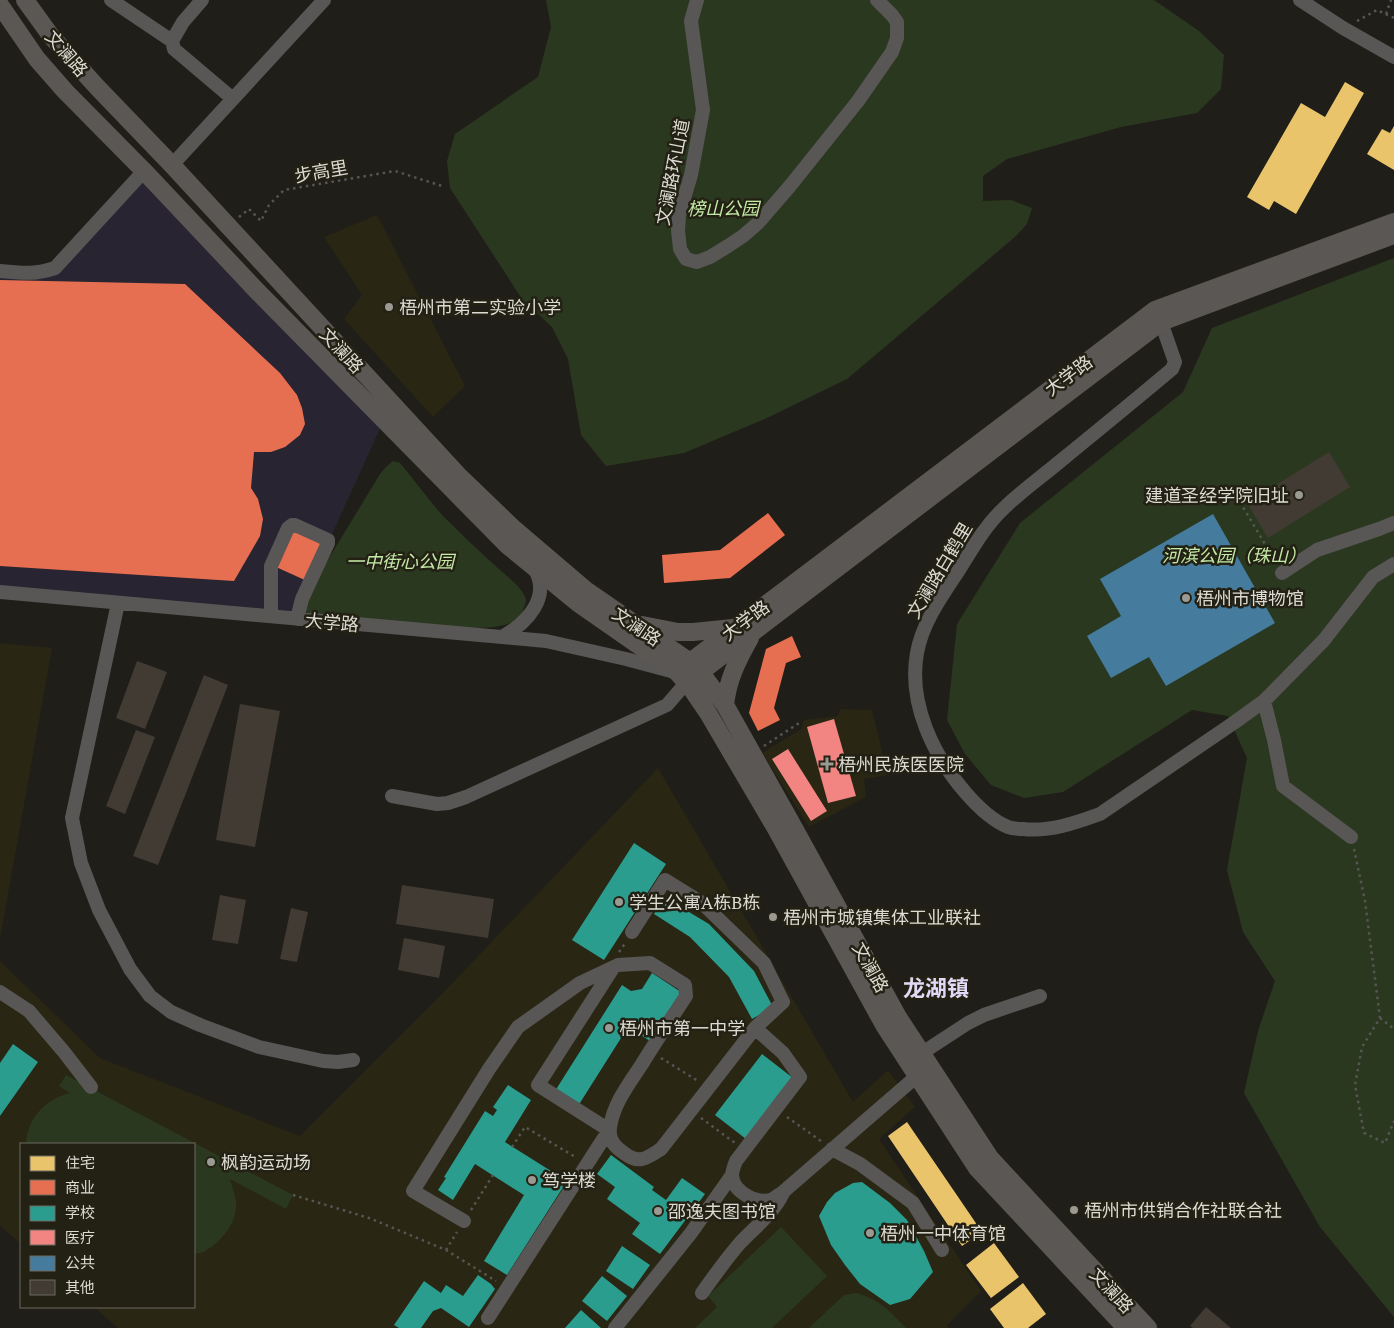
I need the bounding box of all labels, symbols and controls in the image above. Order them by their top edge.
street label: 文澜路 [40,25,94,81]
street label: 文澜路环山道 [650,117,694,227]
street label: 步高里 [292,154,350,188]
park label: 榜山公园 [687,196,762,220]
place label: 梧州市第二实验小学 [399,295,561,319]
marker: 梧州市第二实验小学 [383,301,395,313]
street label: 文澜路 [315,322,369,378]
street label: 大学路 [1039,349,1097,401]
place label: 建道圣经学院旧址 [1145,483,1289,507]
marker: 建道圣经学院旧址 [1293,489,1305,501]
street label: 文澜路白鹤里 [901,518,977,622]
park label: 河滨公园（珠山） [1162,543,1306,567]
park label: 一中街心公园 [346,549,457,573]
place label: 梧州市博物馆 [1196,586,1304,610]
marker: 梧州市博物馆 [1180,592,1192,604]
street label: 大学路 [716,594,774,646]
street label: 文澜路 [608,601,666,651]
street label: 大学路 [304,608,360,636]
place label: 梧州民族医医院 [838,752,964,776]
marker: 梧州民族医医院 [820,757,834,771]
place label: 学生公寓A栋B栋 [629,890,760,914]
marker: 学生公寓A栋B栋 [613,896,625,908]
place label: 梧州市城镇集体工业联社 [783,905,981,929]
marker: 梧州市城镇集体工业联社 [767,911,779,923]
street label: 文澜路 [847,938,895,996]
district label: 龙湖镇 [903,973,969,1002]
place label: 梧州市第一中学 [619,1016,745,1040]
marker: 梧州市第一中学 [603,1022,615,1034]
legend [20,1143,195,1308]
place label: 枫韵运动场 [221,1150,311,1174]
text: 住宅 [65,1152,95,1172]
marker: 枫韵运动场 [205,1156,217,1168]
place label: 笃学楼 [542,1168,596,1192]
marker: 笃学楼 [526,1174,538,1186]
text: 商业 [65,1177,95,1197]
place label: 梧州市供销合作社联合社 [1084,1198,1282,1222]
place label: 邵逸夫图书馆 [668,1199,776,1223]
text: 学校 [65,1202,95,1222]
marker: 梧州市供销合作社联合社 [1068,1204,1080,1216]
marker: 邵逸夫图书馆 [652,1205,664,1217]
place label: 梧州一中体育馆 [880,1221,1006,1245]
text: 医疗 [65,1227,95,1247]
marker: 梧州一中体育馆 [864,1227,876,1239]
text: 公共 [65,1252,95,1272]
street label: 文澜路 [1085,1262,1139,1318]
text: 其他 [65,1277,95,1297]

